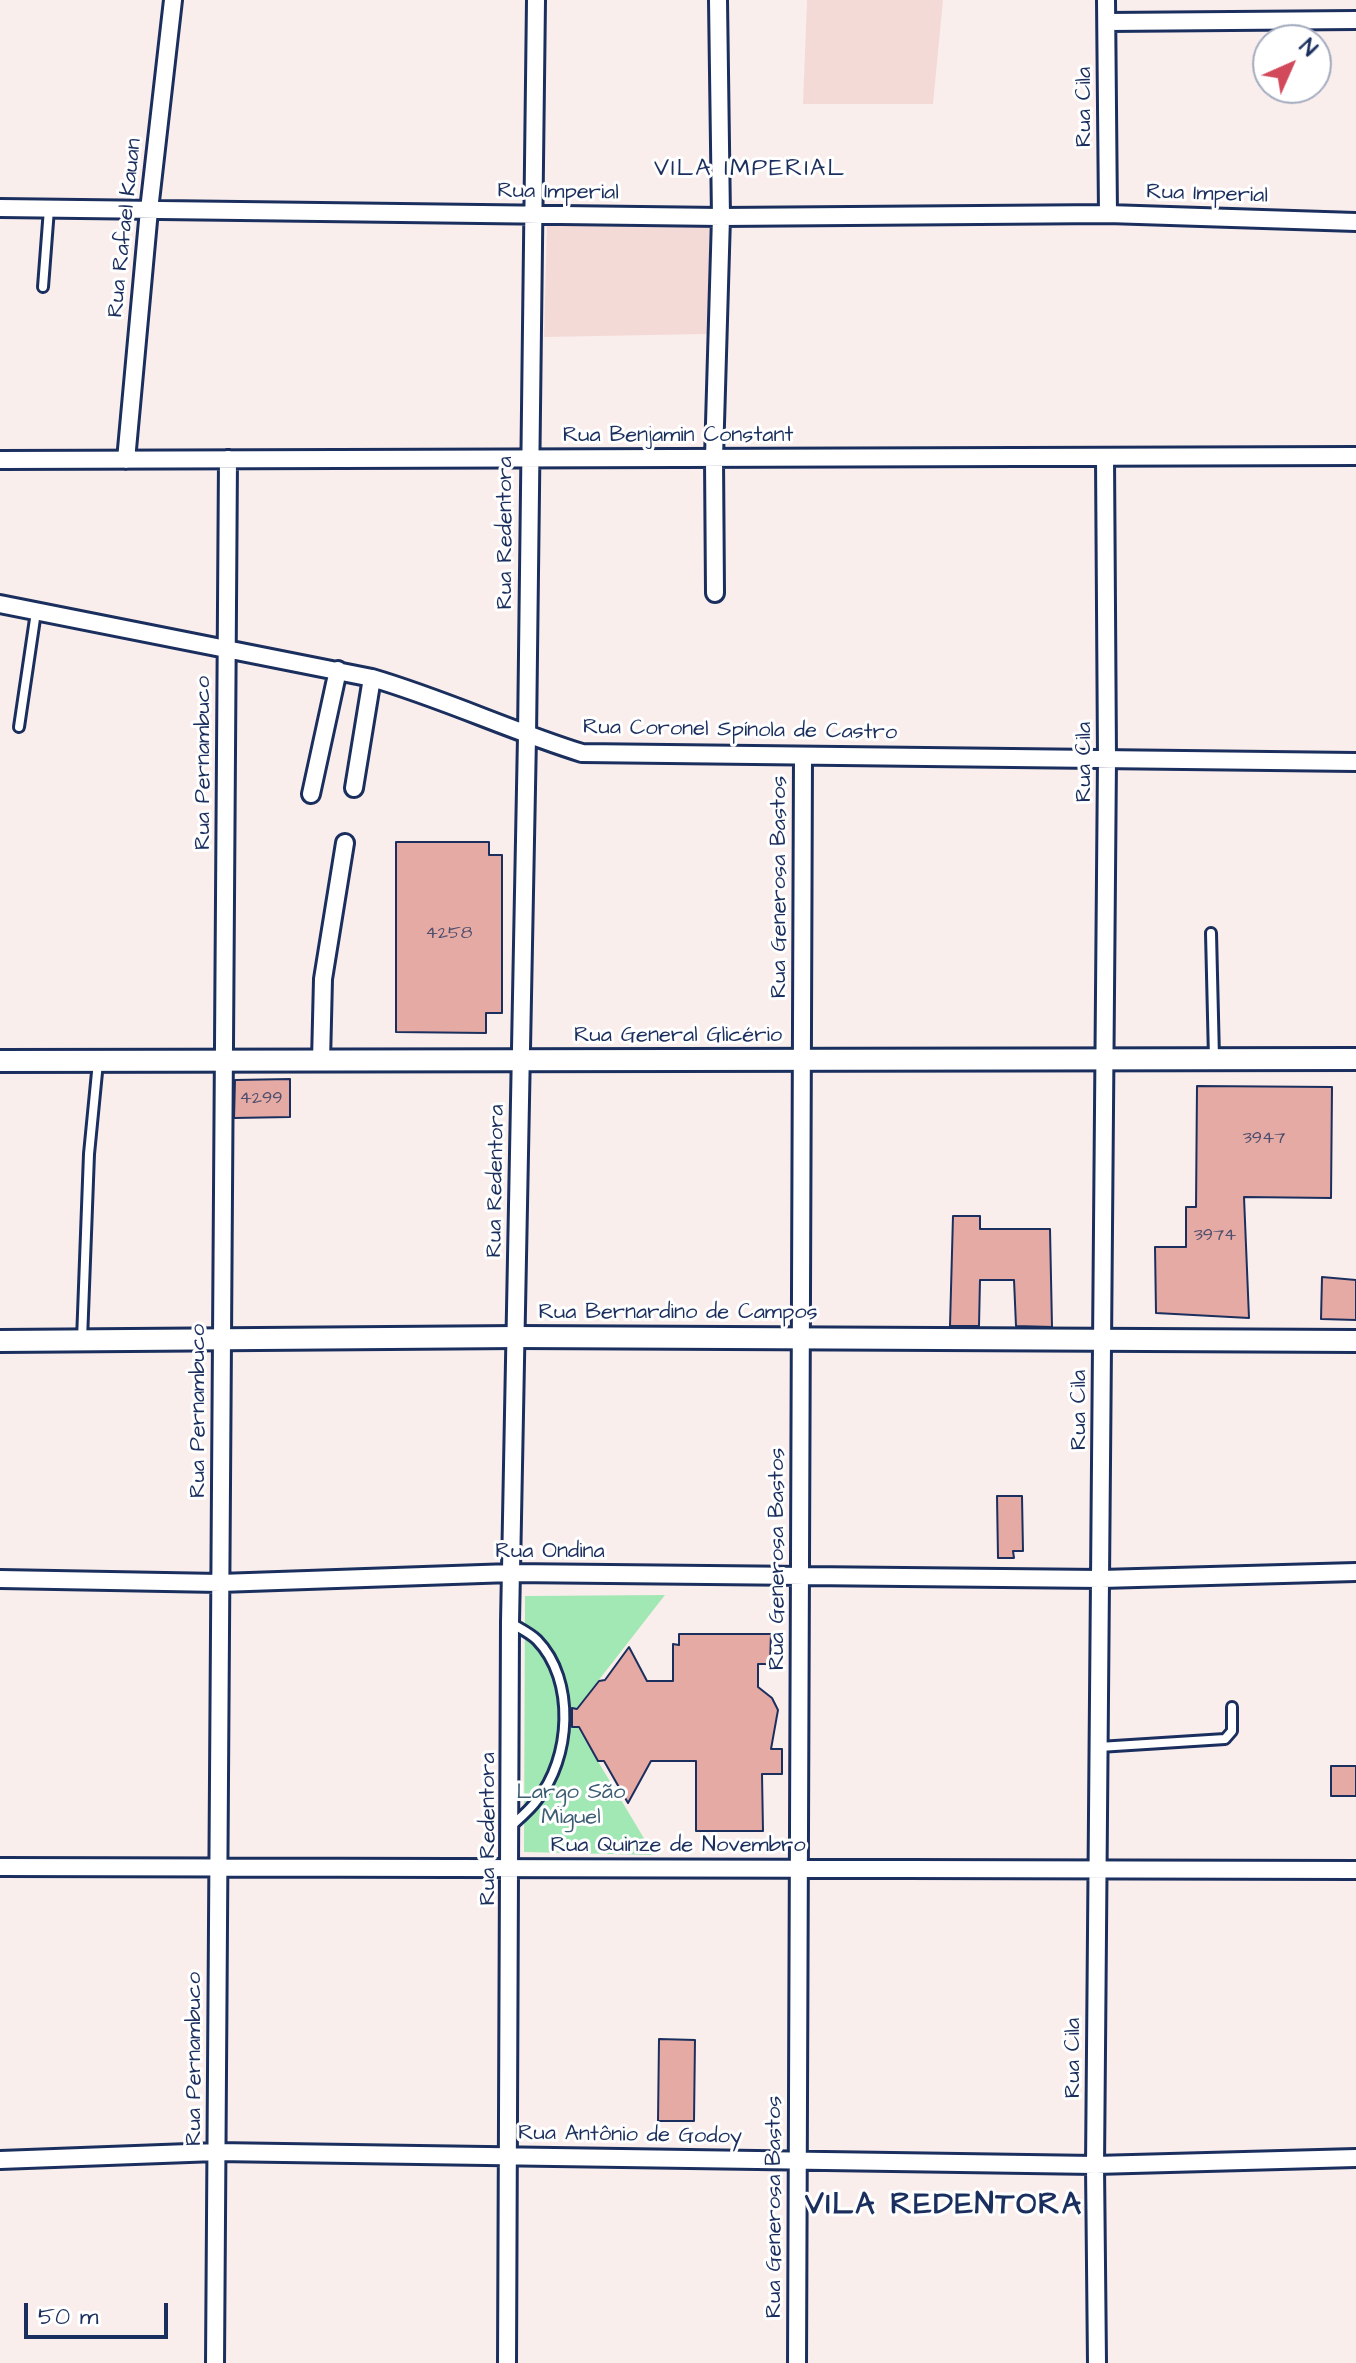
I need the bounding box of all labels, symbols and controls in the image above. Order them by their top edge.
north arrow [1252,24,1332,104]
text: N [1292,32,1324,64]
street label: Rua Cila [1072,67,1098,147]
street label: Rua Rafael Kauan [103,137,149,319]
district label: VILA IMPERIAL [654,156,846,184]
street label: Rua Imperial [497,179,619,207]
street label: Rua Imperial [1146,180,1268,210]
street label: Rua Benjamin Constant [563,423,793,449]
street label: Rua Redentora [493,456,519,610]
street label: Rua Pernambuco [191,676,217,850]
street label: Rua Coronel Spínola de Castro [583,715,897,747]
street label: Rua Cila [1072,722,1098,802]
street label: Rua Generosa Bastos [767,776,793,998]
house number: 4258 [426,923,472,945]
street label: Rua General Glicério [574,1023,782,1049]
house number: 4299 [239,1088,283,1110]
street label: Rua Redentora [482,1104,512,1258]
house number: 3947 [1243,1128,1285,1150]
house number: 3974 [1194,1225,1236,1247]
street label: Rua Bernardino de Campos [538,1300,818,1326]
street label: Rua Pernambuco [186,1324,212,1498]
street label: Rua Cila [1067,1370,1093,1450]
street label: Rua Generosa Bastos [765,1448,791,1670]
street label: Rua Ondina [495,1539,605,1565]
street label: Rua Redentora [476,1752,502,1906]
park label: Largo São Miguel [517,1780,625,1832]
street label: Rua Quinze de Novembro [550,1833,806,1859]
street label: Rua Pernambuco [182,1972,208,2146]
street label: Rua Cila [1061,2018,1087,2098]
street label: Rua Generosa Bastos [762,2096,788,2318]
street label: Rua Antônio de Godoy [518,2121,742,2151]
district label: VILA REDENTORA [805,2189,1083,2225]
scale bar [28,2287,172,2337]
text: 50 m [38,2300,98,2334]

